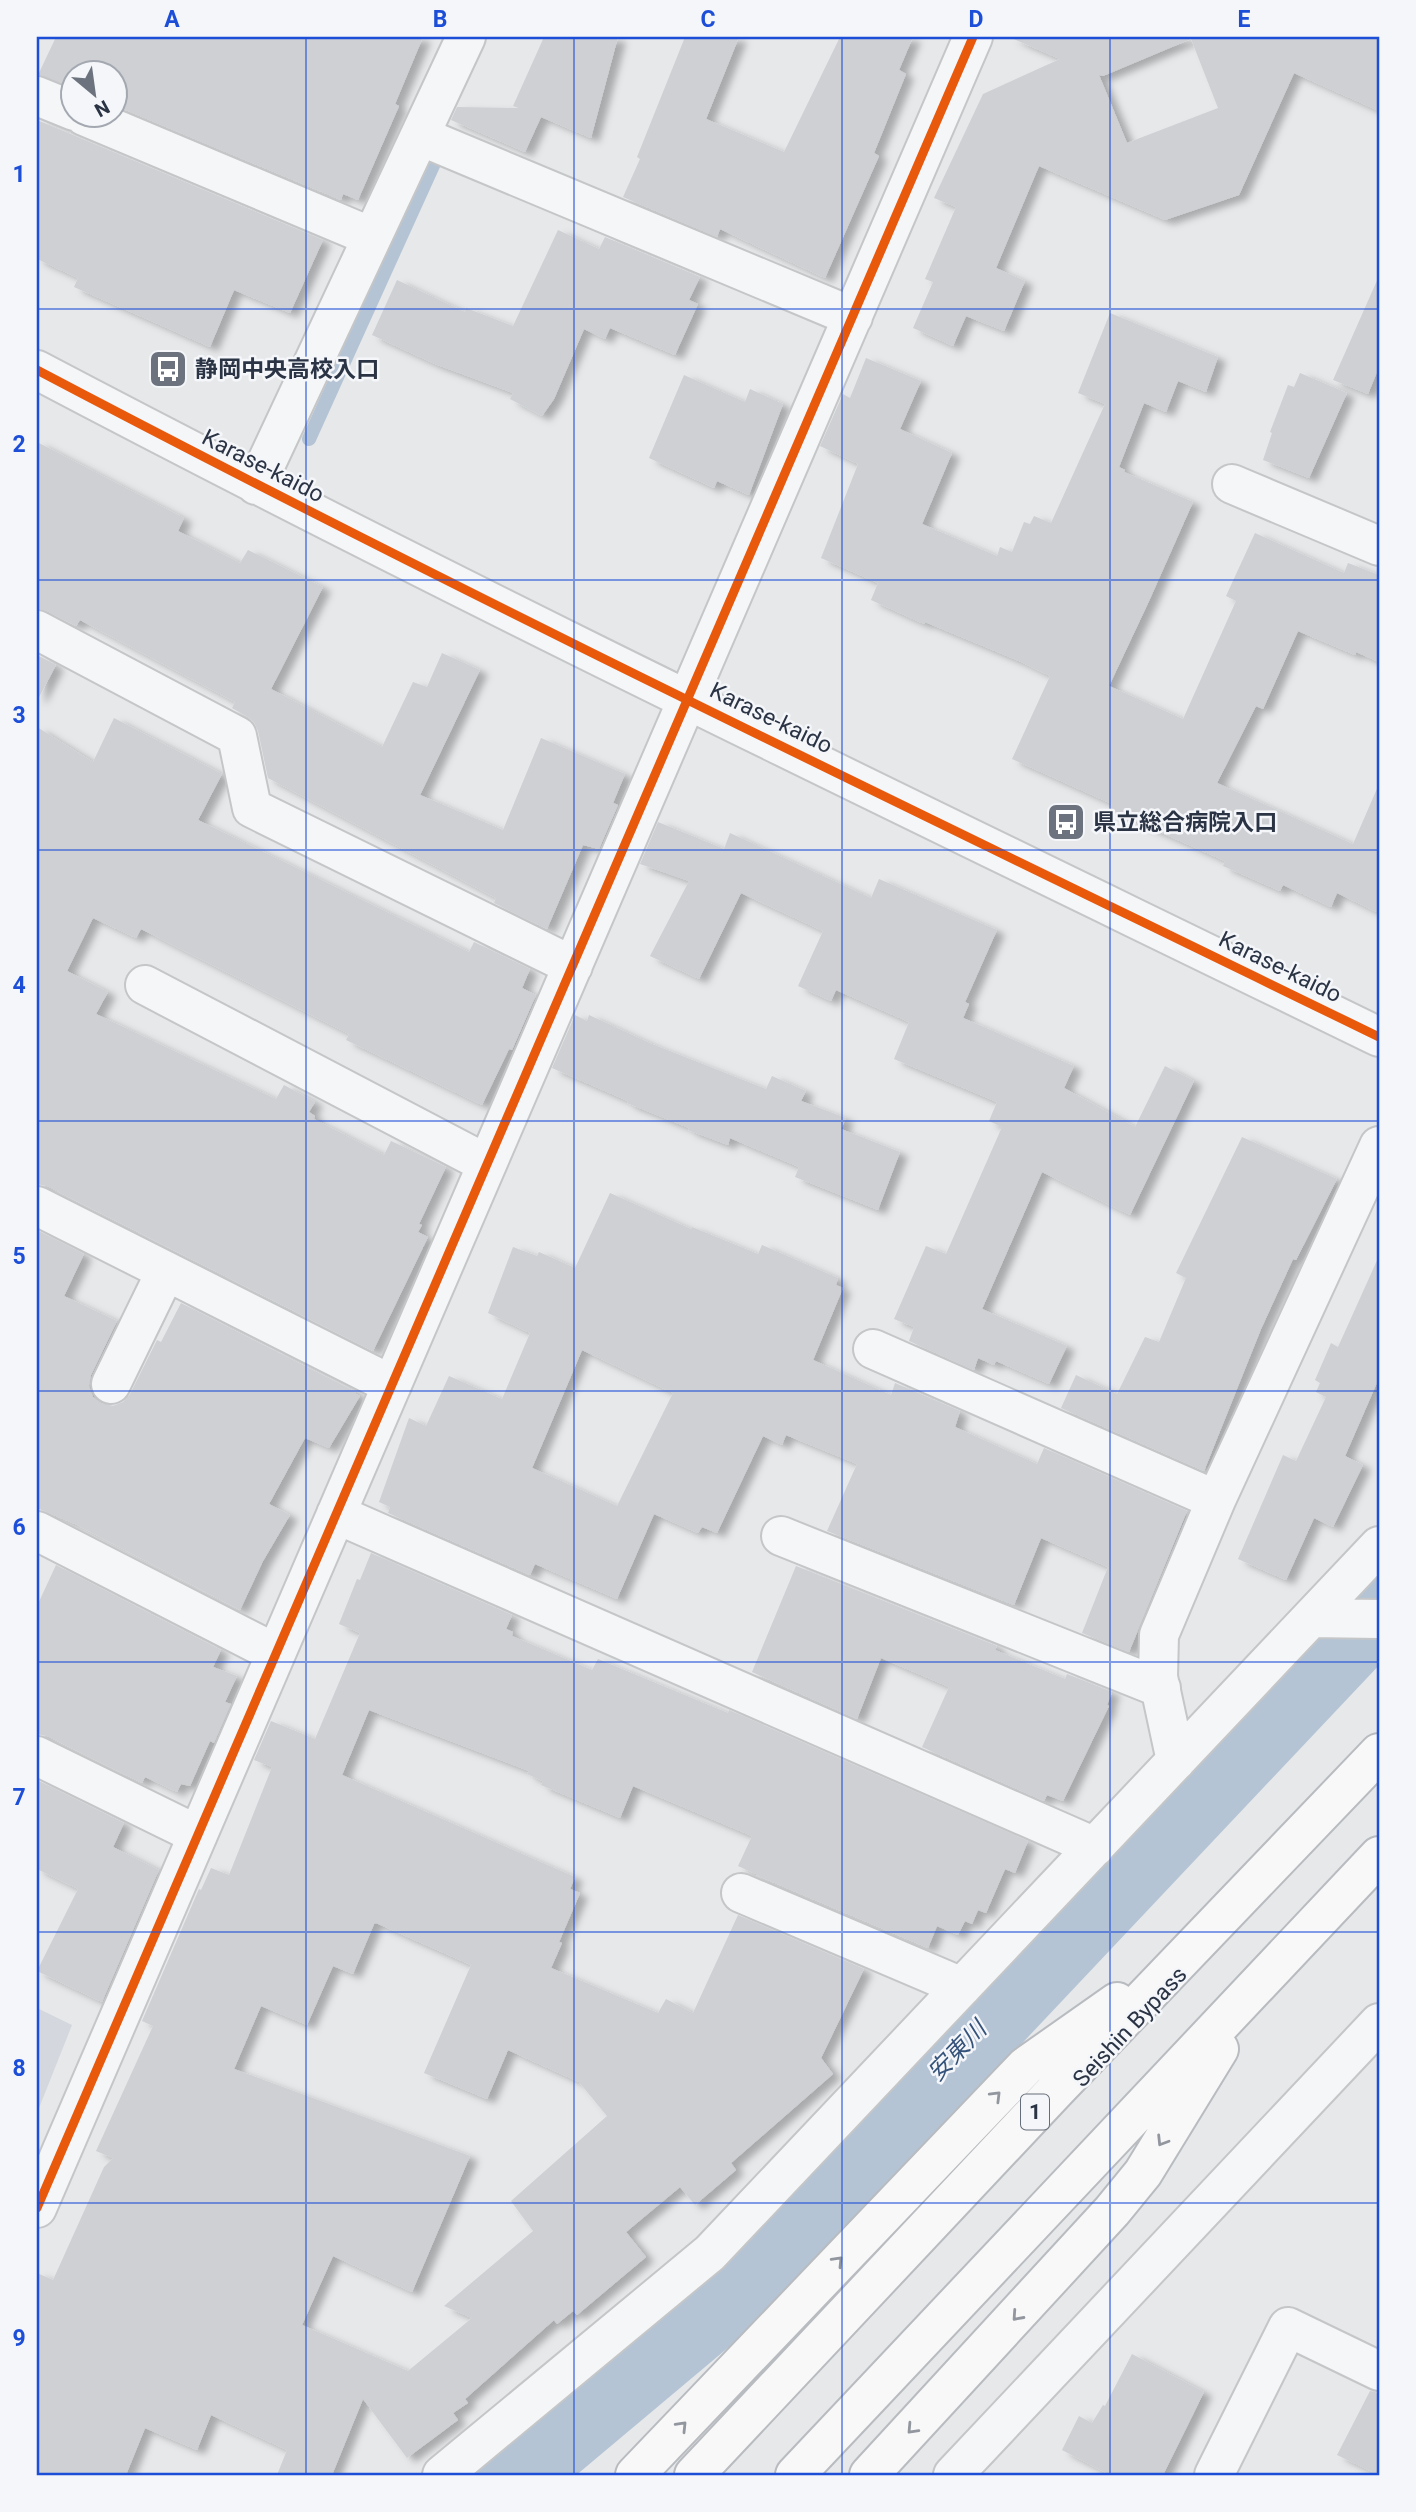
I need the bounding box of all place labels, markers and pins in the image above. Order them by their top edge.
bus stop icon: 静岡中央高校入口 [147,348,189,390]
place label: 静岡中央高校入口 [195,356,379,383]
bus stop icon: 県立総合病院入口 [1045,801,1087,843]
place label: 県立総合病院入口 [1093,809,1277,836]

